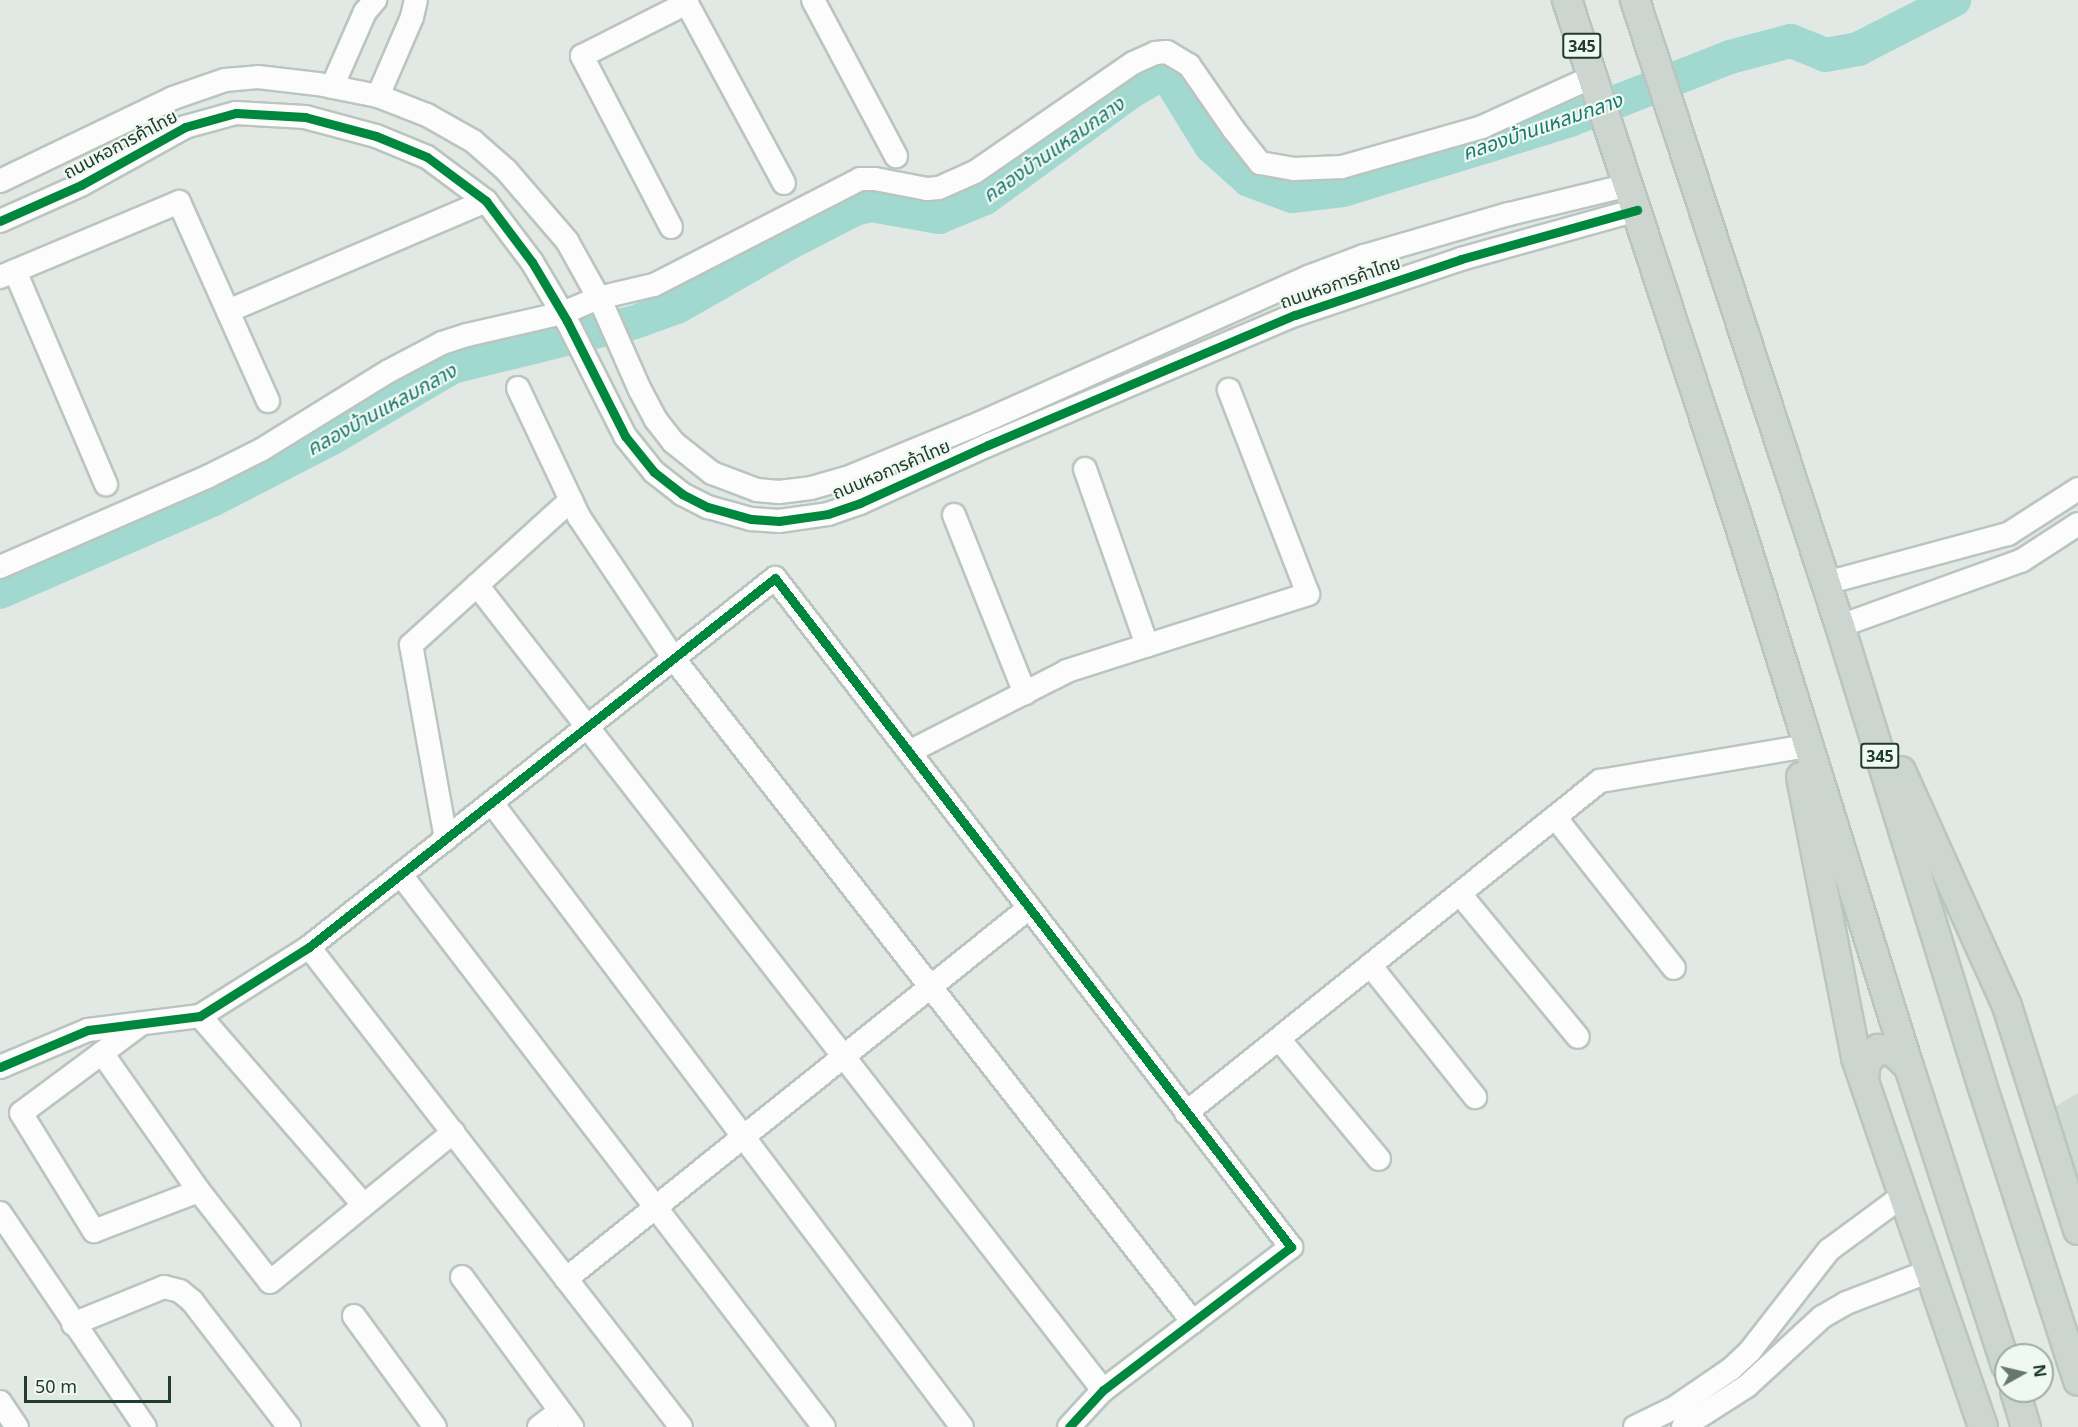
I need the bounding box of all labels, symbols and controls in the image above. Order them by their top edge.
road number: 345 [1561,33,1603,59]
water label: คลองบ้านแหลมกลาง [1459,87,1625,165]
water label: คลองบ้านแหลมกลาง [978,91,1128,207]
street label: ถนนหอการค้าไทย [59,105,181,183]
street label: ถนนหอการค้าไทย [1277,251,1403,313]
water label: คลองบ้านแหลมกลาง [302,358,460,460]
street label: ถนนหอการค้าไทย [829,434,953,504]
road number: 345 [1859,743,1901,769]
north arrow [1994,1343,2054,1403]
text: N [2028,1363,2052,1379]
scale bar [27,1364,174,1402]
text: 50 m [35,1374,77,1398]

